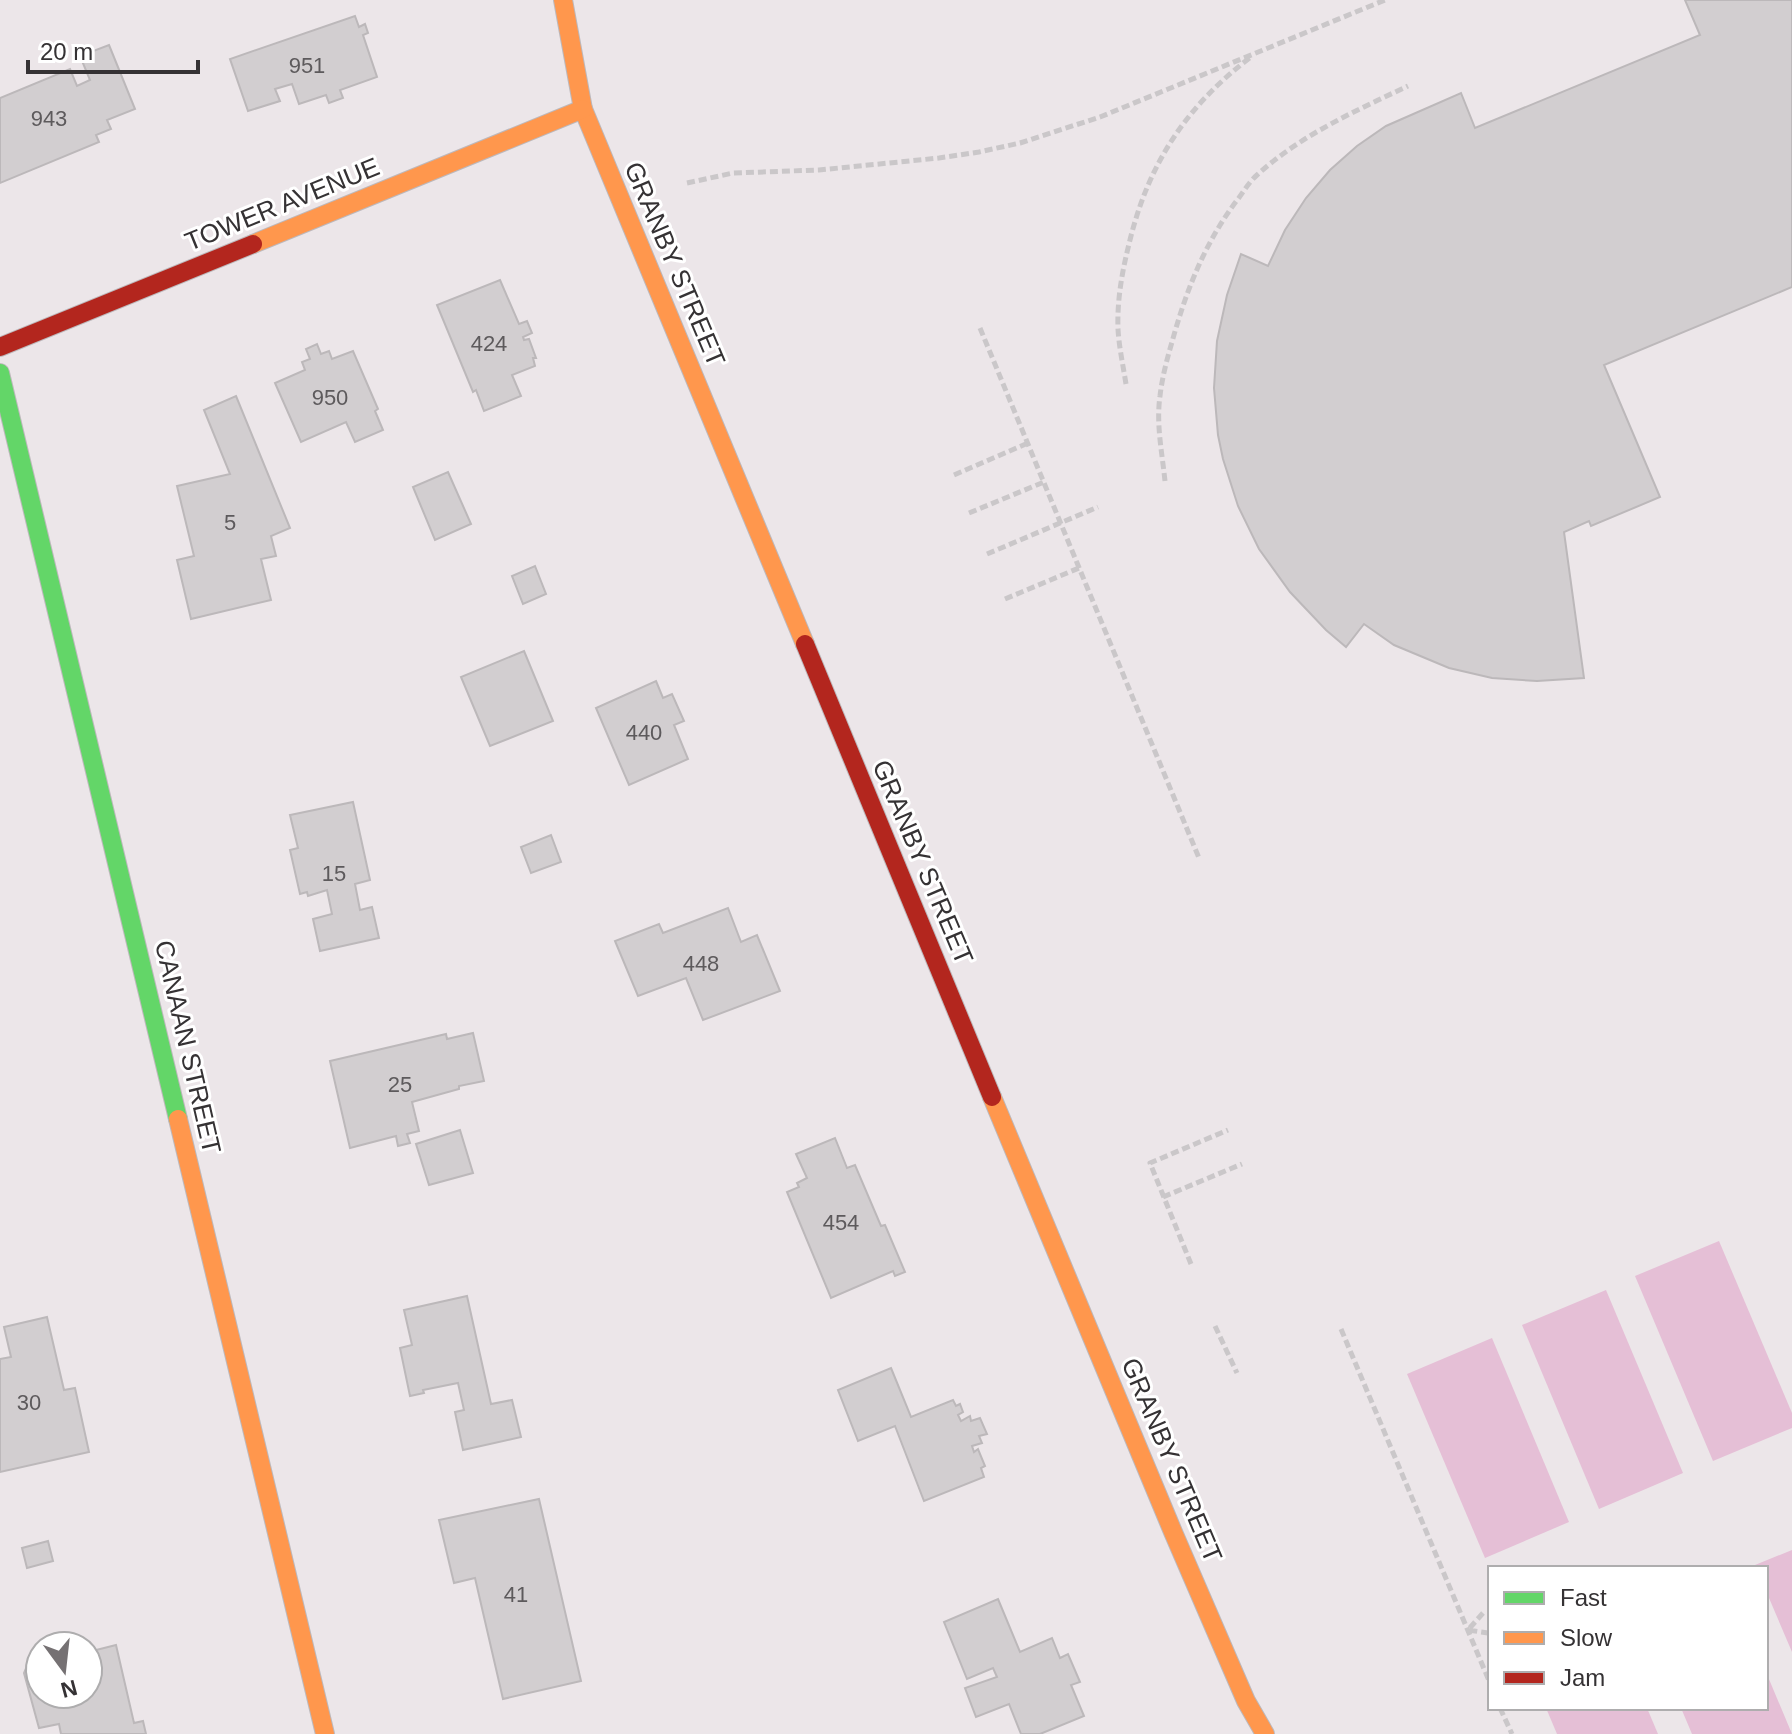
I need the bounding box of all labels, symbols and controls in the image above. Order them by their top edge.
scale bar [28,24,198,74]
text: 20 m [40,38,93,65]
house number: 951 [289,53,325,78]
house number: 943 [31,106,67,131]
street label: TOWER AVENUE [180,151,384,257]
street label: GRANBY STREET [618,157,732,371]
house number: 424 [471,331,507,356]
house number: 950 [312,385,348,410]
house number: 5 [224,510,236,535]
house number: 440 [626,720,662,745]
street label: GRANBY STREET [866,755,980,969]
house number: 15 [322,861,346,886]
street label: CANAAN STREET [149,937,227,1157]
house number: 448 [683,951,719,976]
house number: 25 [388,1072,412,1097]
house number: 454 [823,1210,859,1235]
street label: GRANBY STREET [1115,1353,1229,1567]
house number: 30 [17,1390,41,1415]
legend [1488,1566,1768,1710]
house number: 41 [504,1582,528,1607]
text: Fast [1560,1584,1607,1611]
text: Slow [1560,1624,1613,1651]
north arrow [24,1630,104,1710]
text: Jam [1560,1664,1605,1691]
text: N [58,1675,80,1703]

